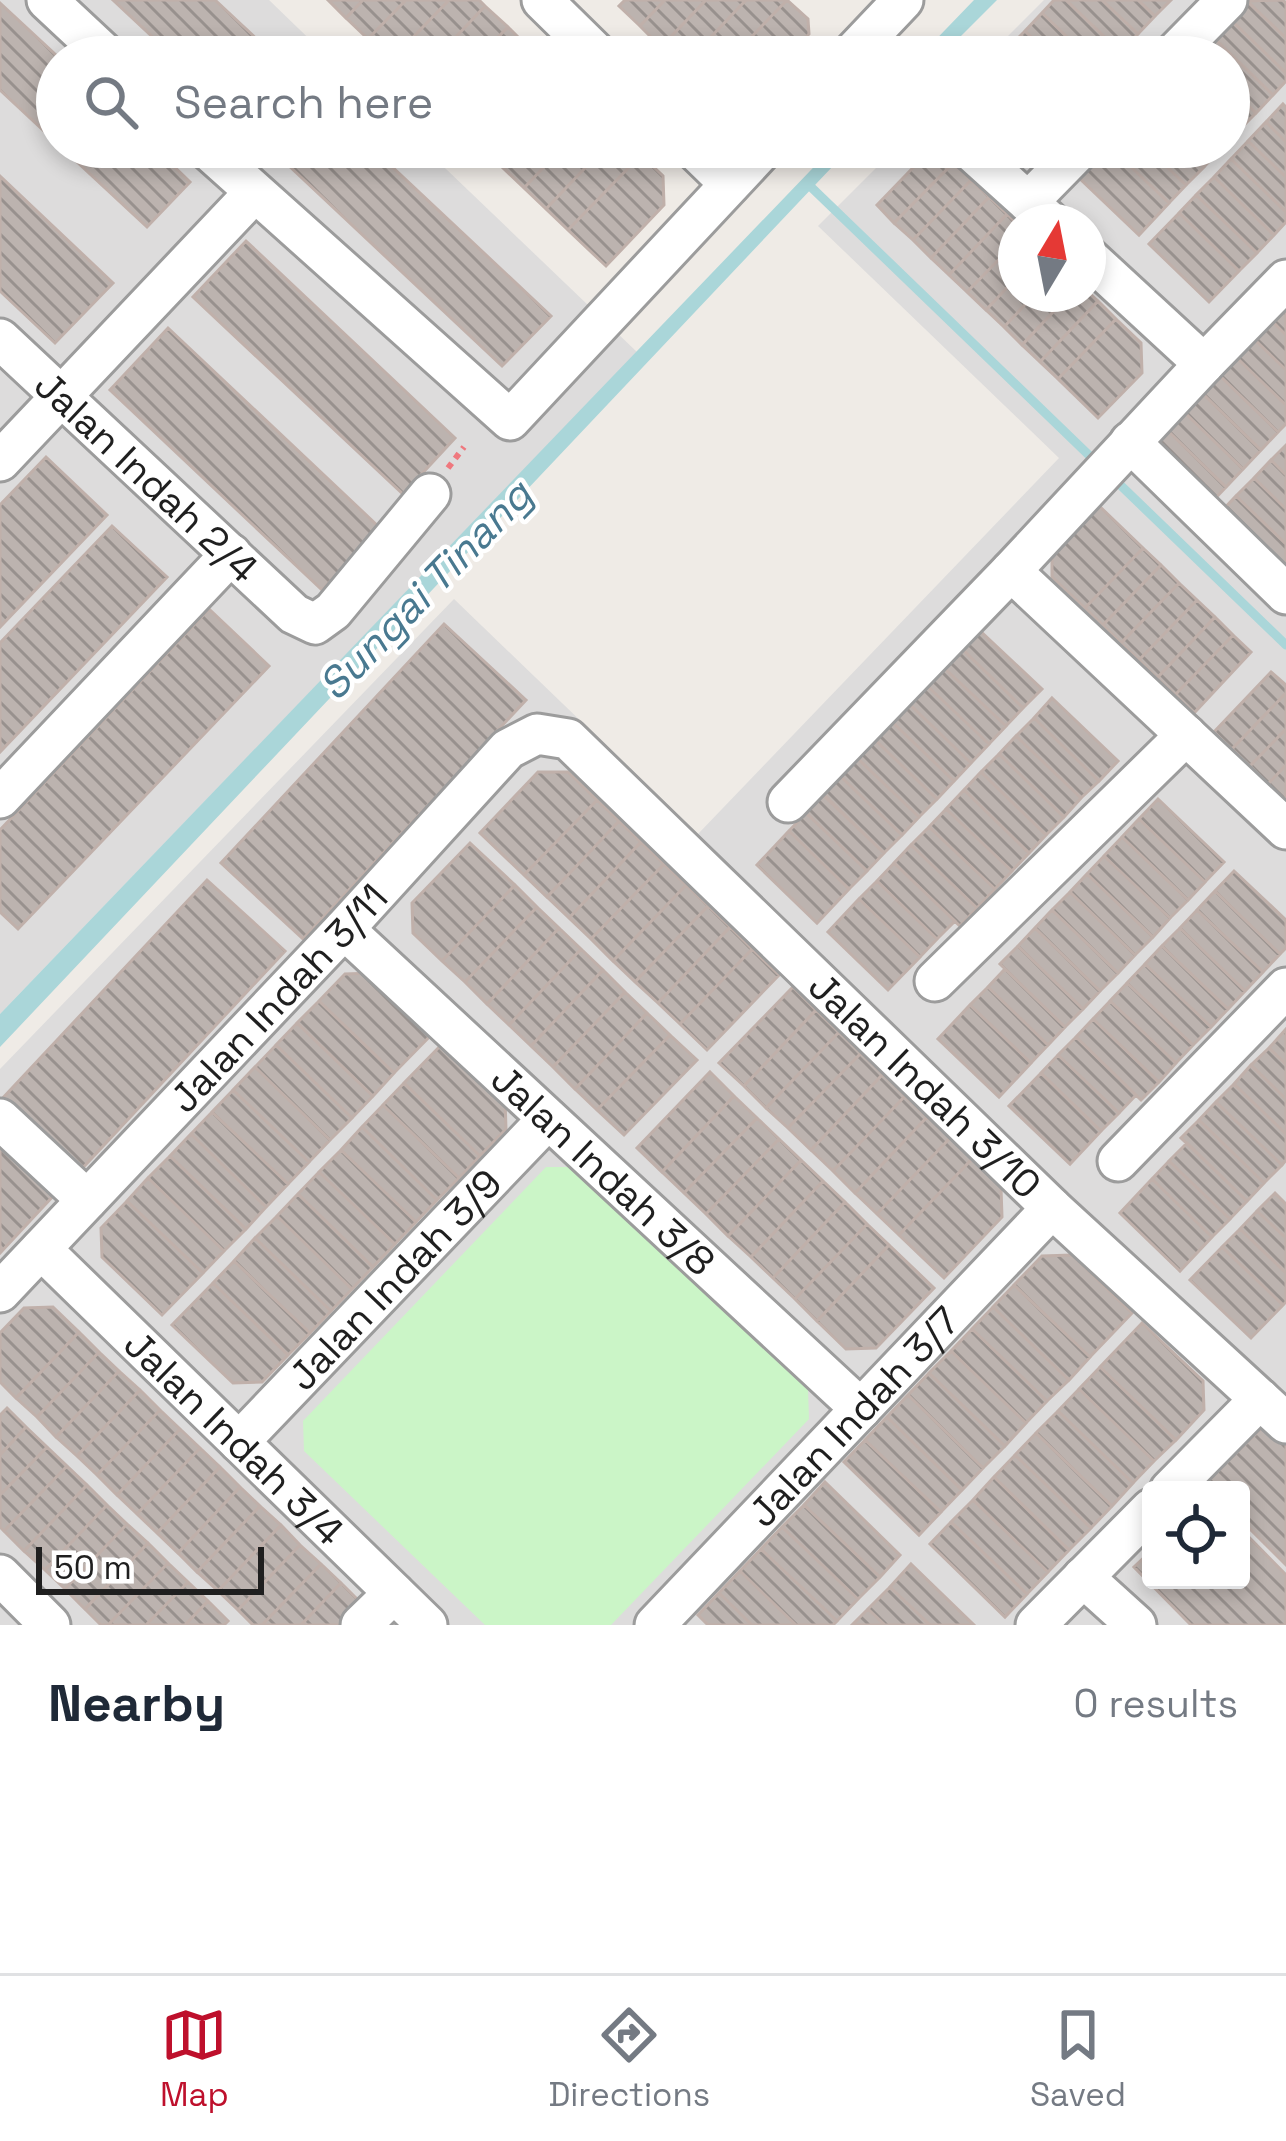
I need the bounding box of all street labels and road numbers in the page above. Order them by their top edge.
street label: Jalan Indah 2/4 [25,360,269,593]
street label: Jalan Indah 3/11 [159,873,398,1122]
street label: Jalan Indah 3/10 [799,961,1052,1209]
street label: Jalan Indah 3/8 [481,1054,726,1286]
street label: Jalan Indah 3/9 [277,1159,512,1400]
street label: Jalan Indah 3/7 [737,1296,970,1537]
street label: Jalan Indah 3/4 [114,1319,355,1555]

